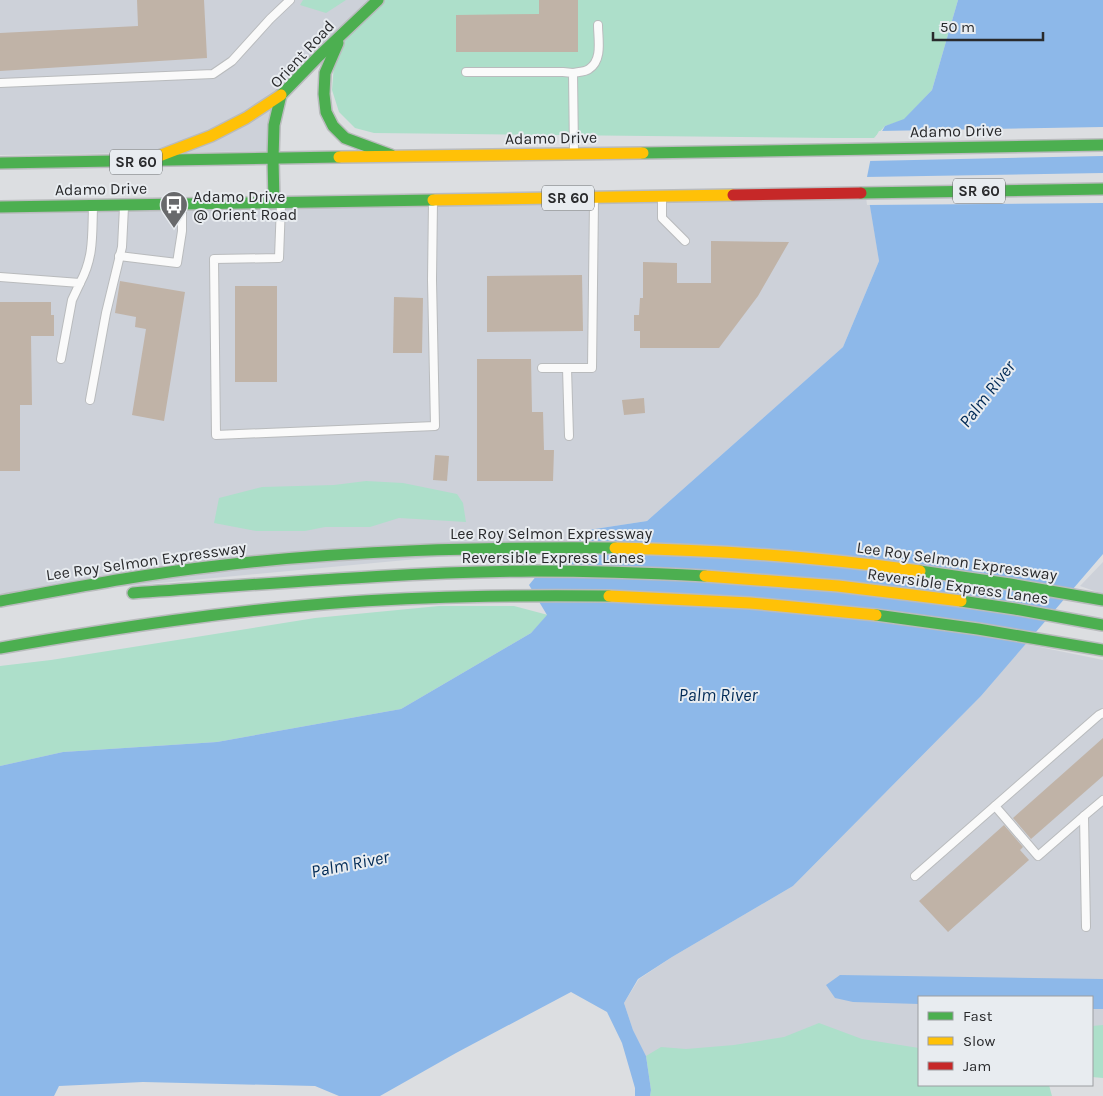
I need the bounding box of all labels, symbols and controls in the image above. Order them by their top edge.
scale bar [933,10,1043,42]
street label: Orient Road [266,16,338,92]
text: 50 m [940,18,975,36]
street label: Adamo Drive [910,121,1002,141]
street label: Adamo Drive [505,128,597,148]
road number: SR 60 [110,150,162,174]
road number: SR 60 [953,178,1005,204]
street label: Adamo Drive [55,179,147,199]
road number: SR 60 [542,186,594,210]
place label: Adamo Drive @ Orient Road [193,187,297,224]
bus stop icon: Adamo Drive @ Orient Road [159,190,189,229]
water label: Palm River [954,355,1020,432]
street label: Lee Roy Selmon Expressway [450,524,653,543]
street label: Lee Roy Selmon Expressway [45,537,248,584]
street label: Lee Roy Selmon Expressway [856,538,1059,585]
street label: Reversible Express Lanes [462,548,644,567]
street label: Reversible Express Lanes [866,564,1050,608]
water label: Palm River [678,684,758,706]
water label: Palm River [309,846,392,882]
legend [918,996,1093,1086]
text: Fast [963,1007,993,1025]
text: Slow [963,1032,995,1050]
text: Jam [963,1057,991,1075]

